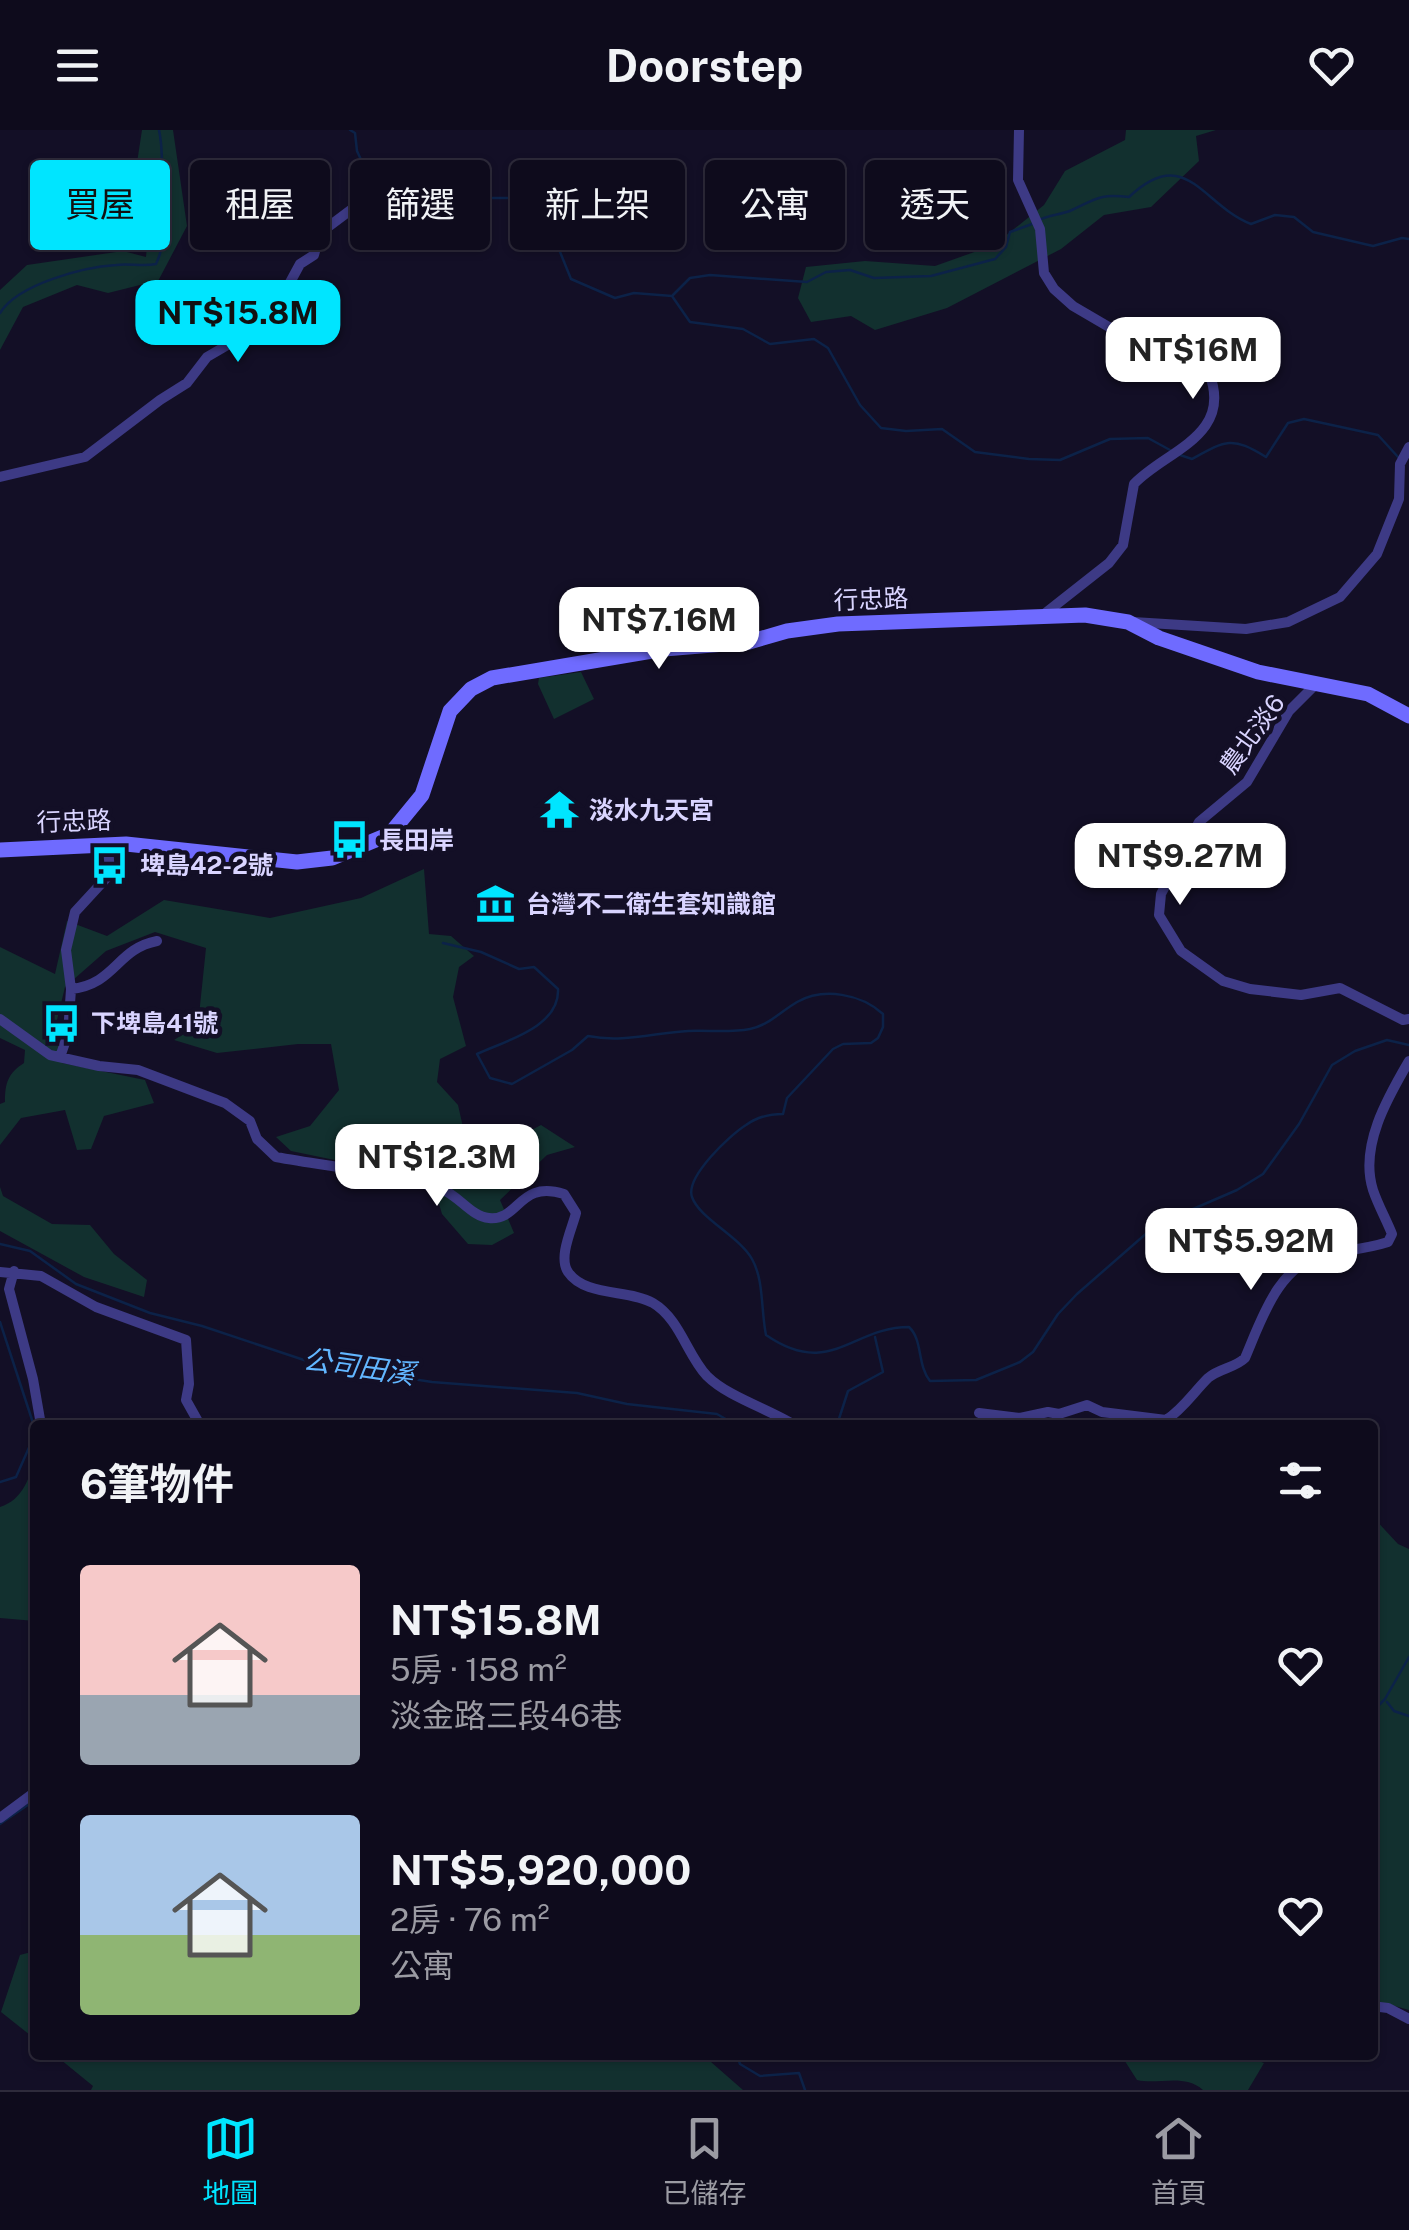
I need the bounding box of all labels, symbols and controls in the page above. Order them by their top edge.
icon: menu [50,38,105,93]
icon: heart [1304,38,1359,93]
text: Doorstep [606,39,803,92]
chip: 買屋 [30,160,170,250]
chip: 租屋 [190,160,330,250]
chip: 篩選 [350,160,490,250]
chip: 新上架 [510,160,685,250]
chip: 公寓 [705,160,845,250]
chip: 透天 [865,160,1005,250]
pin: NT$15.8M [135,280,341,365]
text: NT$15.8M [157,294,319,331]
pin: NT$16M [1112,317,1274,402]
text: NT$16M [1128,331,1258,368]
street label: 行忠路 [833,583,909,615]
pin: NT$7.16M [556,587,762,672]
text: NT$7.16M [581,601,737,638]
street label: 農北淡6 [1213,689,1291,779]
temple icon: 淡水九天宮 [538,789,580,831]
place label: 淡水九天宮 [589,795,714,825]
street label: 行忠路 [36,805,112,837]
bus stop icon: 長田岸 [328,819,370,861]
pin: NT$9.27M [1077,823,1283,908]
place label: 長田岸 [379,825,454,855]
text: NT$9.27M [1097,837,1263,874]
bus stop icon: 埤島42-2號 [89,844,131,886]
place label: 埤島42-2號 [140,850,273,880]
museum icon: 台灣不二衛生套知識館 [475,883,517,925]
place label: 台灣不二衛生套知識館 [526,889,776,919]
bus stop icon: 下埤島41號 [40,1002,82,1044]
place label: 下埤島41號 [91,1008,218,1038]
pin: NT$12.3M [334,1124,540,1209]
text: NT$12.3M [357,1138,517,1175]
pin: NT$5.92M [1148,1208,1354,1293]
text: NT$5.92M [1167,1222,1335,1259]
water label: 公司田溪 [301,1342,421,1391]
icon: filters [1273,1453,1328,1508]
text: 6筆物件 [80,1459,234,1508]
text: NT$15.8M [390,1595,602,1644]
icon: home [160,1605,280,1725]
icon: heart [1273,1638,1328,1693]
text: 5房 · 158 m² [390,1651,567,1688]
text: 淡金路三段46巷 [390,1697,622,1734]
text: NT$5,920,000 [390,1845,691,1894]
icon: home [160,1855,280,1975]
icon: heart [1273,1888,1328,1943]
text: 2房 · 76 m² [390,1901,549,1938]
text: 公寓 [390,1947,454,1984]
tab: 地圖 [202,2111,258,2211]
tab: 已儲存 [662,2111,747,2211]
tab: 首頁 [1151,2111,1207,2211]

